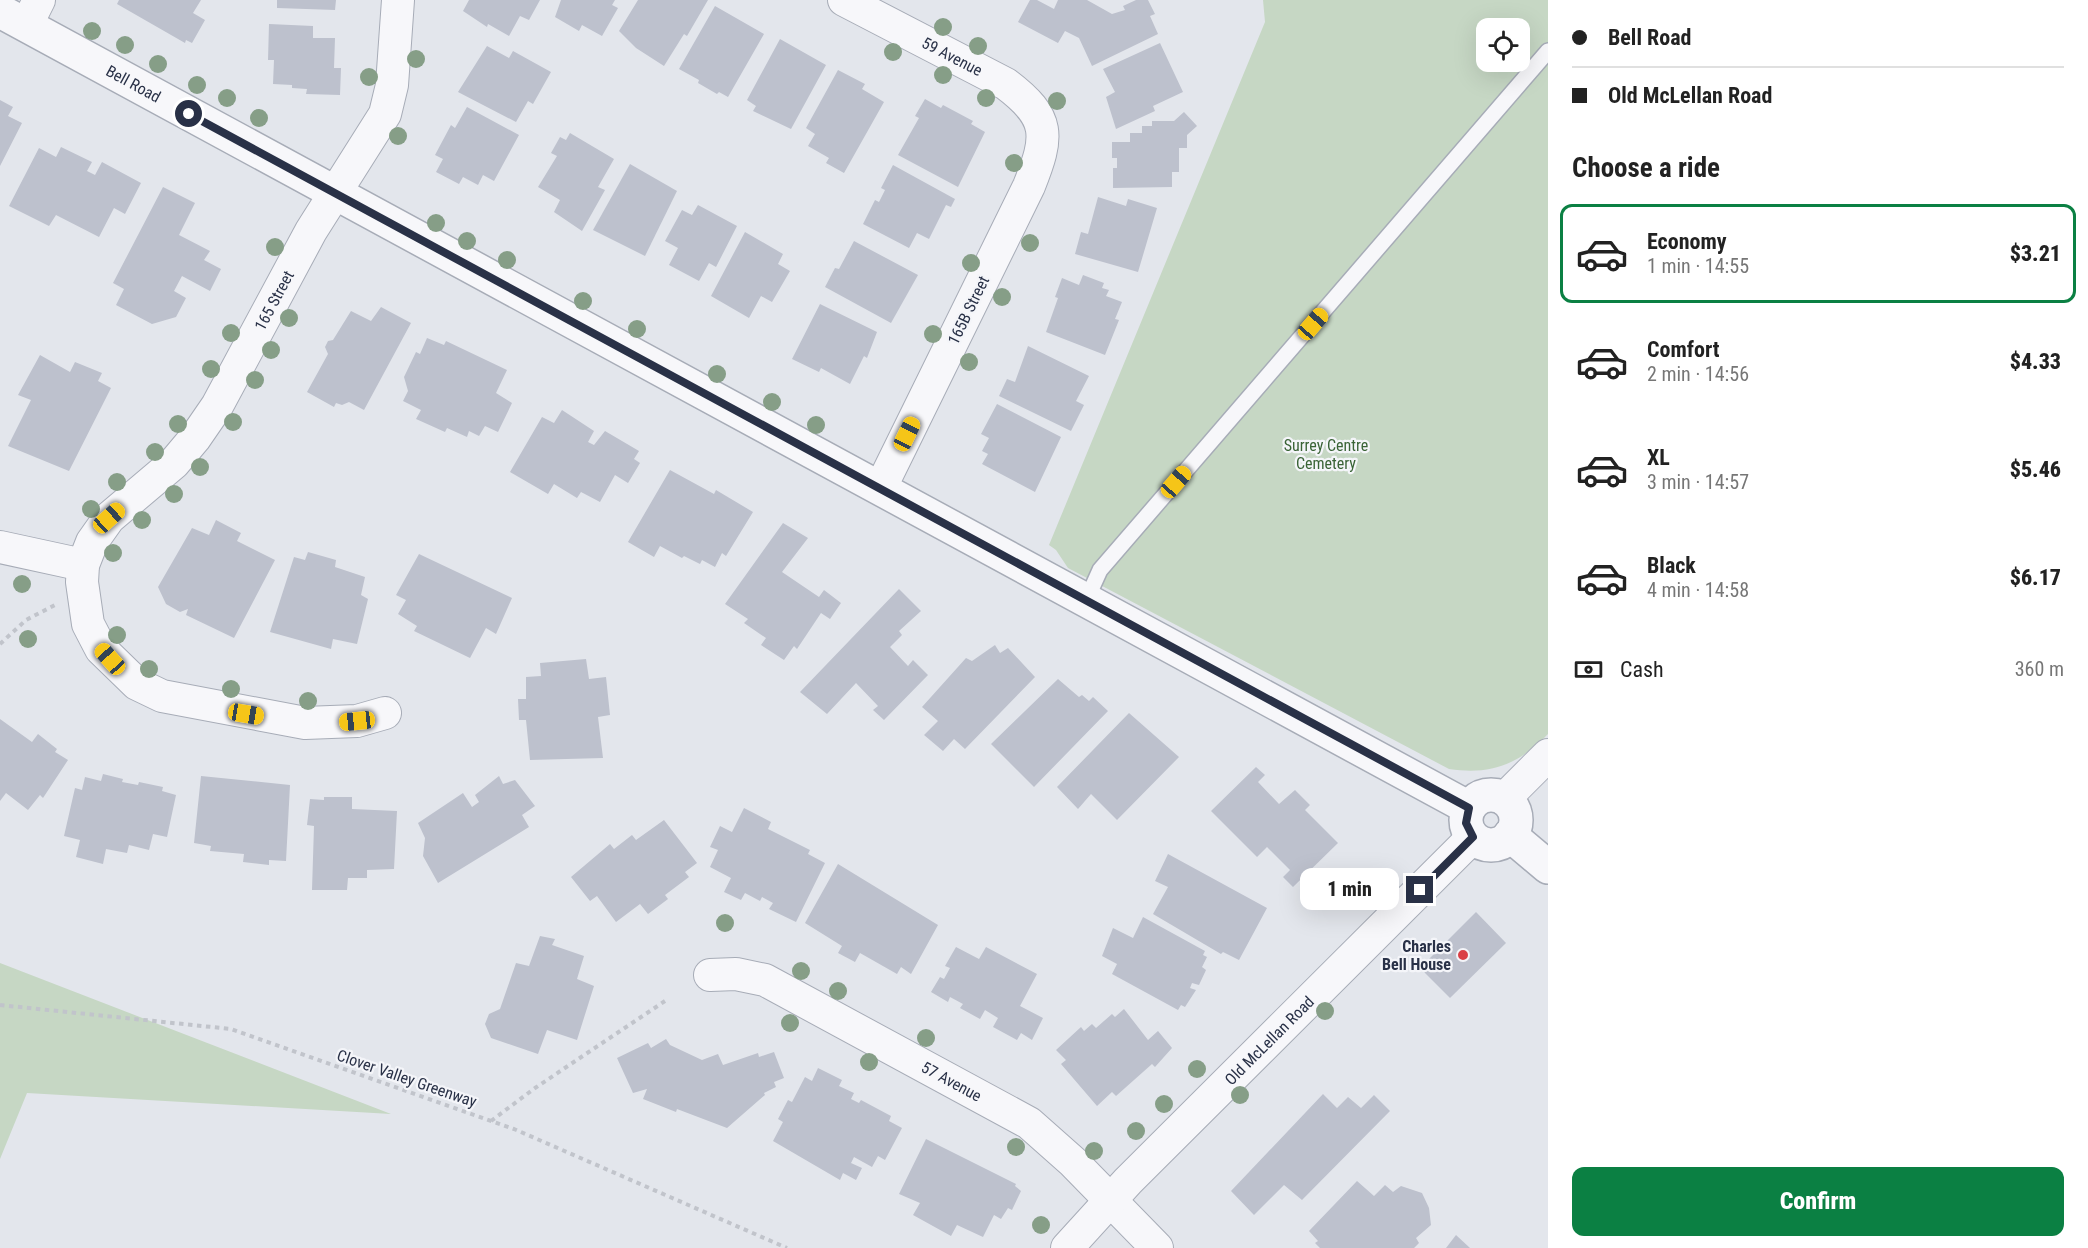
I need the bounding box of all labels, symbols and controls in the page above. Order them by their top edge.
map controls [1476,18,1530,72]
button: locate [1476,18,1530,72]
text: Bell Road [1608,25,1691,50]
street label: 59 Avenue [919,33,986,80]
street label: Bell Road [103,61,164,106]
text: Old McLellan Road [1608,83,1772,108]
route start [175,100,202,127]
text: Choose a ride [1572,152,1720,184]
icon: car [1575,227,1629,281]
text: Economy [1647,229,1727,254]
text: $3.21 [2010,241,2061,266]
text: 1 min · 14:55 [1647,254,1749,278]
street label: 165 Street [251,267,298,334]
street label: 165B Street [944,273,993,347]
car [1294,305,1332,343]
icon: car [1575,335,1629,389]
text: Comfort [1647,337,1720,362]
text: $4.33 [2010,349,2061,374]
text: 2 min · 14:56 [1647,362,1749,386]
car [891,414,923,454]
park label: Surrey Centre Cemetery [1284,436,1368,473]
icon: car [1575,443,1629,497]
text: XL [1647,445,1670,470]
text: $5.46 [2010,457,2061,482]
car [1157,463,1195,501]
text: 3 min · 14:57 [1647,470,1749,494]
car [90,499,128,537]
icon: car [1575,551,1629,605]
text: Black [1647,553,1696,578]
text: $6.17 [2010,565,2061,590]
text: 4 min · 14:58 [1647,578,1749,602]
car [91,640,129,678]
icon: cash [1572,653,1605,686]
text: Cash [1620,657,1664,682]
text: 360 m [2015,657,2064,681]
car [227,702,265,726]
car [338,710,376,732]
callout: 1 min [1300,869,1399,911]
route end [1406,876,1433,903]
text: 1 min [1327,877,1372,901]
place label: Charles Bell House [1382,937,1451,974]
marker: Charles Bell House [1456,948,1470,962]
street label: Old McLellan Road [1221,992,1318,1089]
street label: Clover Valley Greenway [335,1046,479,1111]
street label: 57 Avenue [918,1058,985,1106]
button: Confirm [1572,1167,2064,1236]

